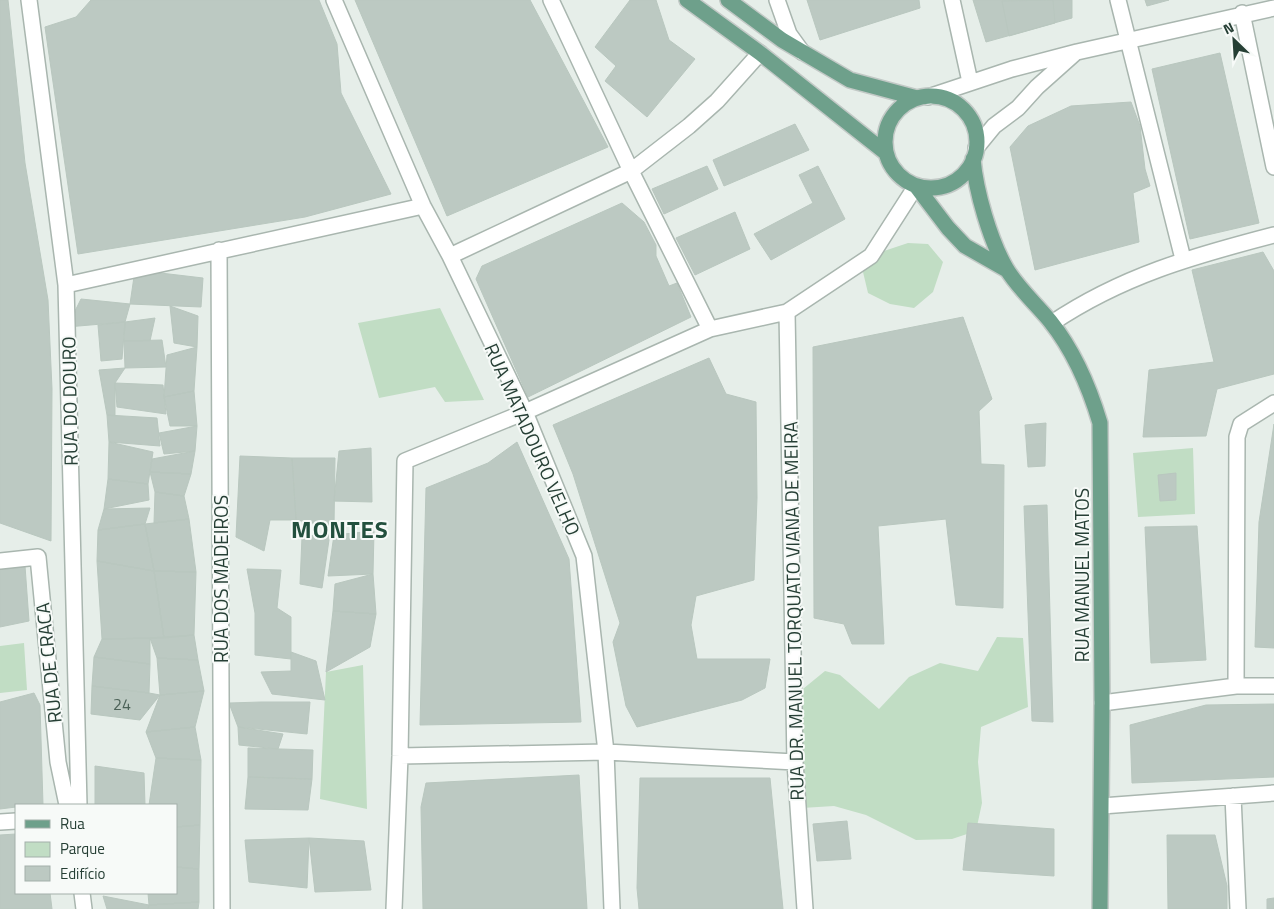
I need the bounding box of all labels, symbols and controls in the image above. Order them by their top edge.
north arrow [1209,15,1259,65]
text: N [1219,16,1237,39]
street label: RUA DO DOURO [53,336,85,466]
street label: RUA MATADOURO VELHO [478,338,588,540]
street label: RUA DR. MANUEL TORQUATO VIANA DE MEIRA [775,421,811,801]
street label: RUA MANUEL MATOS [1067,488,1096,662]
street label: RUA DOS MADEIROS [206,495,235,663]
district label: MONTES [291,511,389,547]
street label: RUA DE CRACA [27,601,69,725]
house number: 24 [113,692,131,716]
legend [15,804,178,894]
text: Rua [60,812,85,835]
text: Parque [60,837,105,860]
text: Edifício [60,862,105,885]

